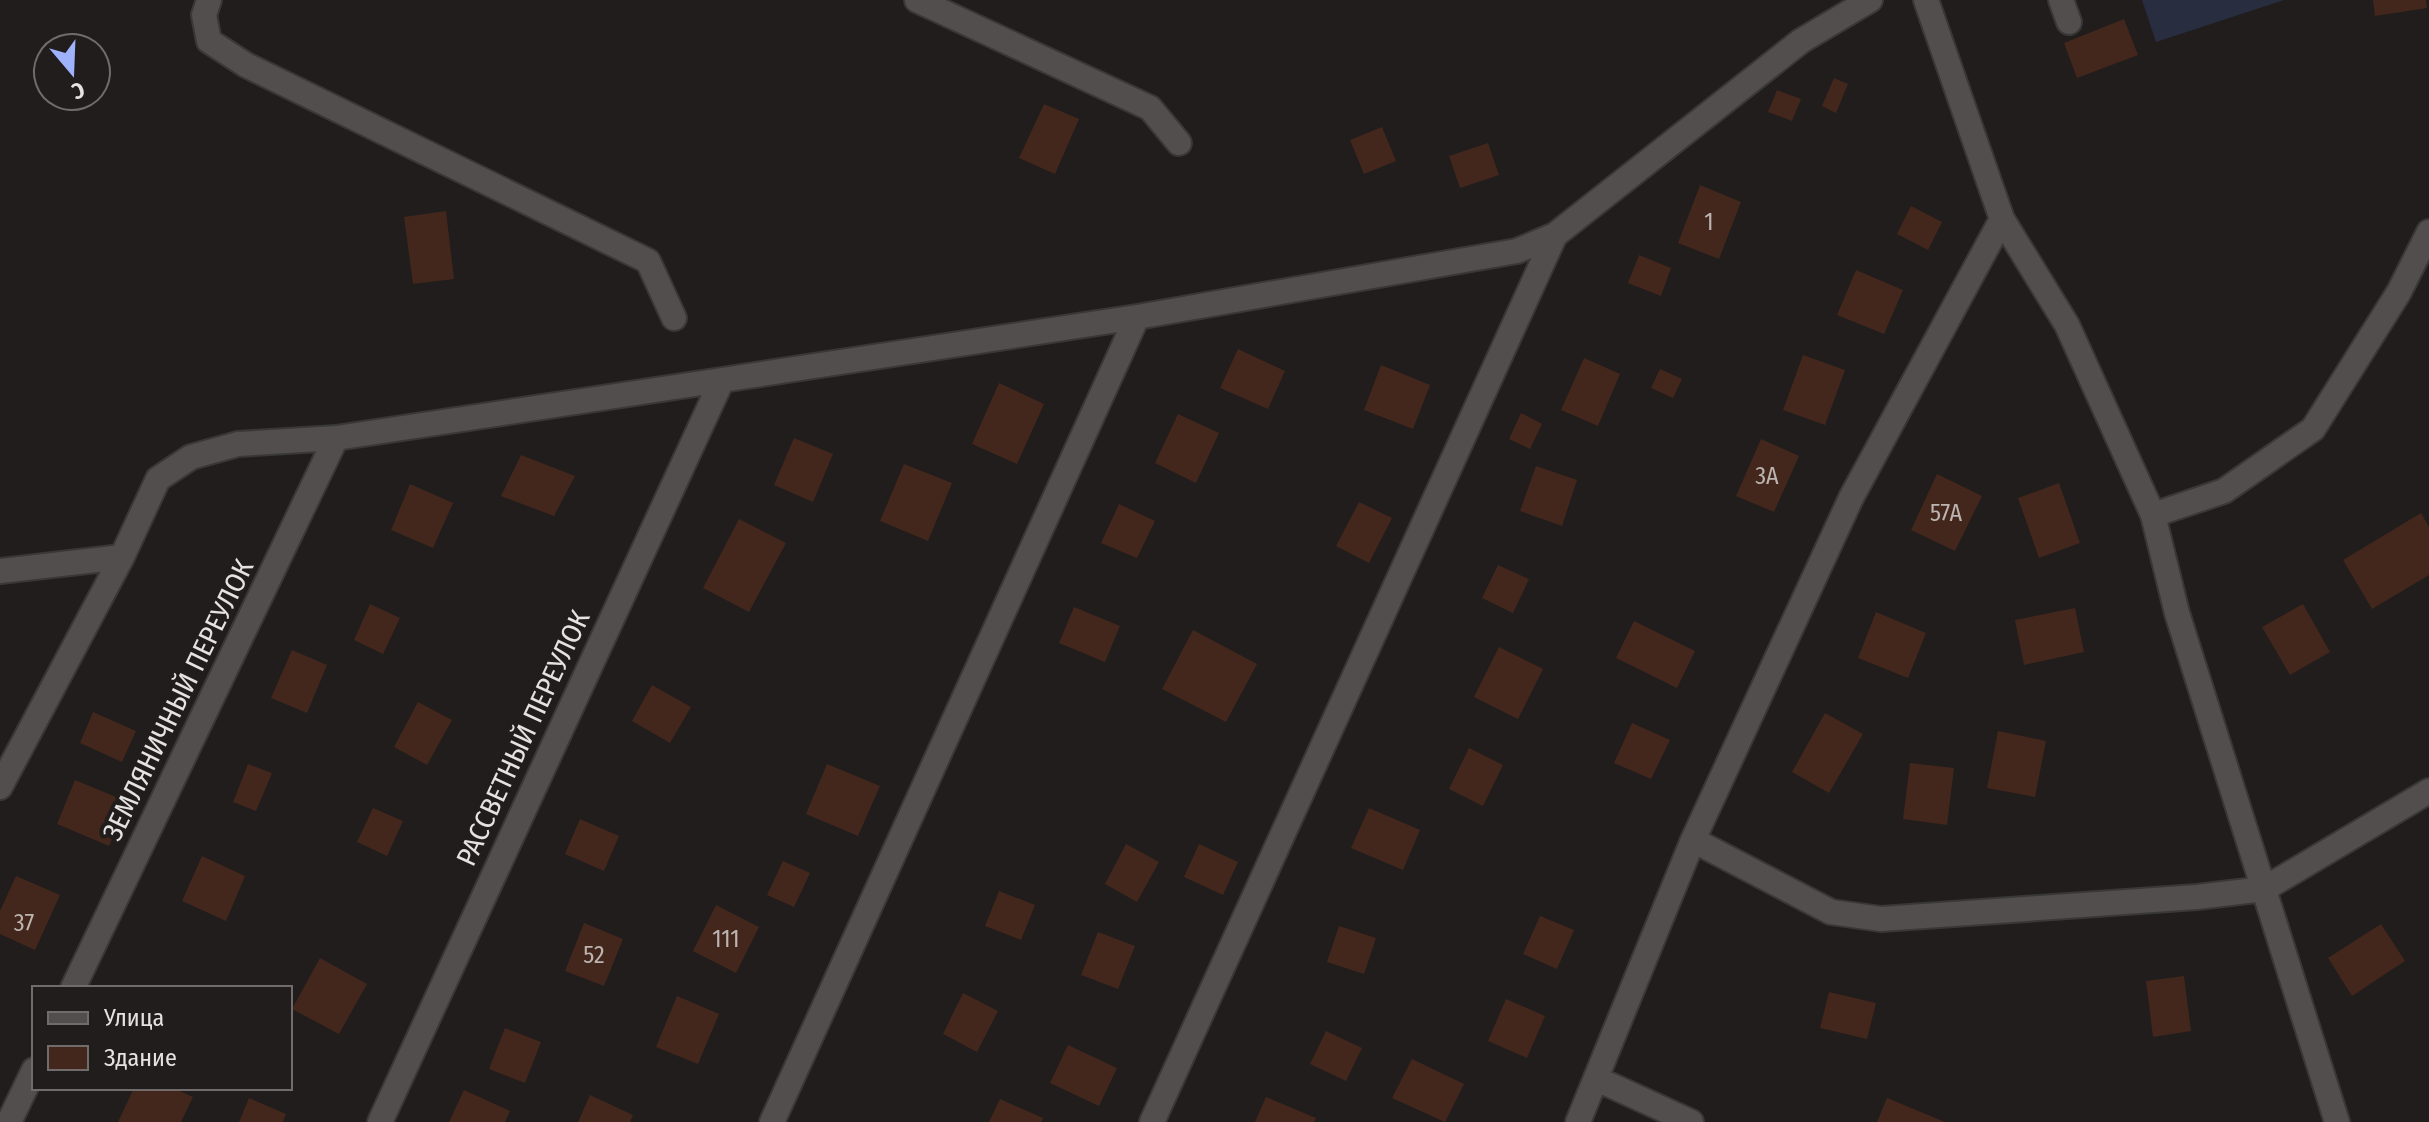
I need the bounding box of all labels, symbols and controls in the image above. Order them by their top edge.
north arrow [32,32,112,112]
text: С [68,76,88,105]
house number: 1 [1704,208,1714,236]
house number: 3А [1755,462,1779,490]
house number: 57А [1930,499,1962,527]
street label: ЗЕМЛЯНИЧНЫЙ ПЕРЕУЛОК [96,554,260,846]
street label: РАССВЕТНЫЙ ПЕРЕУЛОК [449,605,597,871]
house number: 37 [14,909,34,937]
house number: 111 [712,925,740,953]
house number: 52 [583,941,605,969]
legend [32,986,292,1090]
text: Улица [103,1004,164,1032]
text: Здание [104,1044,177,1072]

